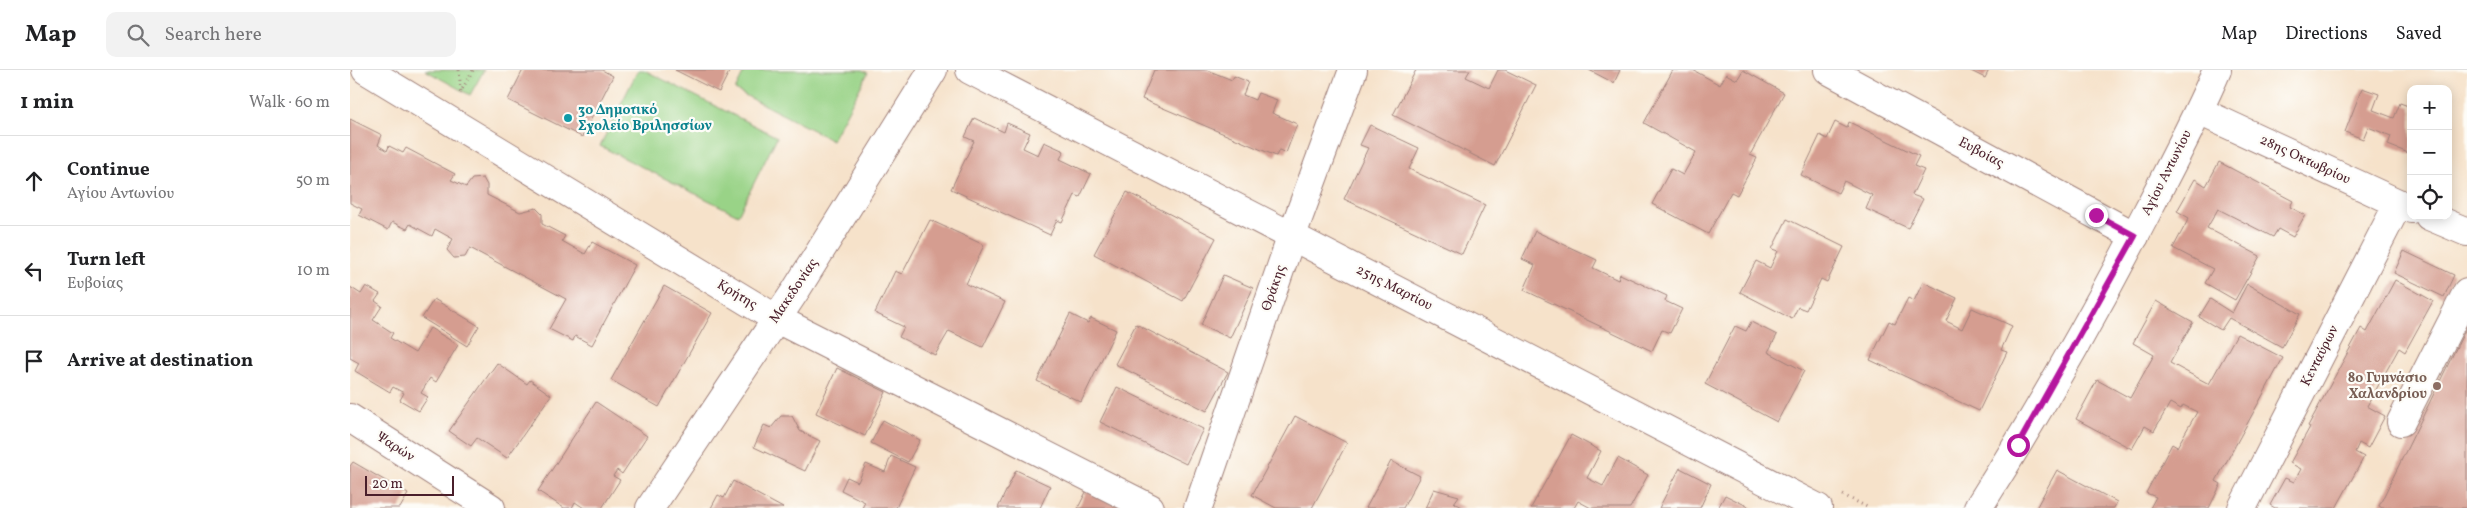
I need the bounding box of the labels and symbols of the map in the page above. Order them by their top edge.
place label: 3ο Δημοτικό Σχολείο Βριλησσίων [578,101,712,136]
marker: 3ο Δημοτικό Σχολείο Βριλησσίων [562,112,574,124]
street label: Αγίου Αντωνίου [2137,127,2197,219]
street label: 28ης Οκτωβρίου [2257,131,2354,189]
street label: Ευβοίας [1955,133,2007,173]
route end [2085,204,2108,227]
street label: Μακεδονίας [765,255,823,327]
street label: 25ης Μαρτίου [1353,261,1436,316]
street label: Θράκης [1257,262,1291,314]
street label: Κρήτης [713,275,761,315]
street label: Κενταύρων [2297,322,2344,390]
place label: 8ο Γυμνάσιο Χαλανδρίου [2348,369,2427,404]
marker: 8ο Γυμνάσιο Χαλανδρίου [2431,380,2443,392]
street label: Ψαρών [372,428,418,467]
route start [2007,434,2030,457]
scale bar [365,473,454,496]

